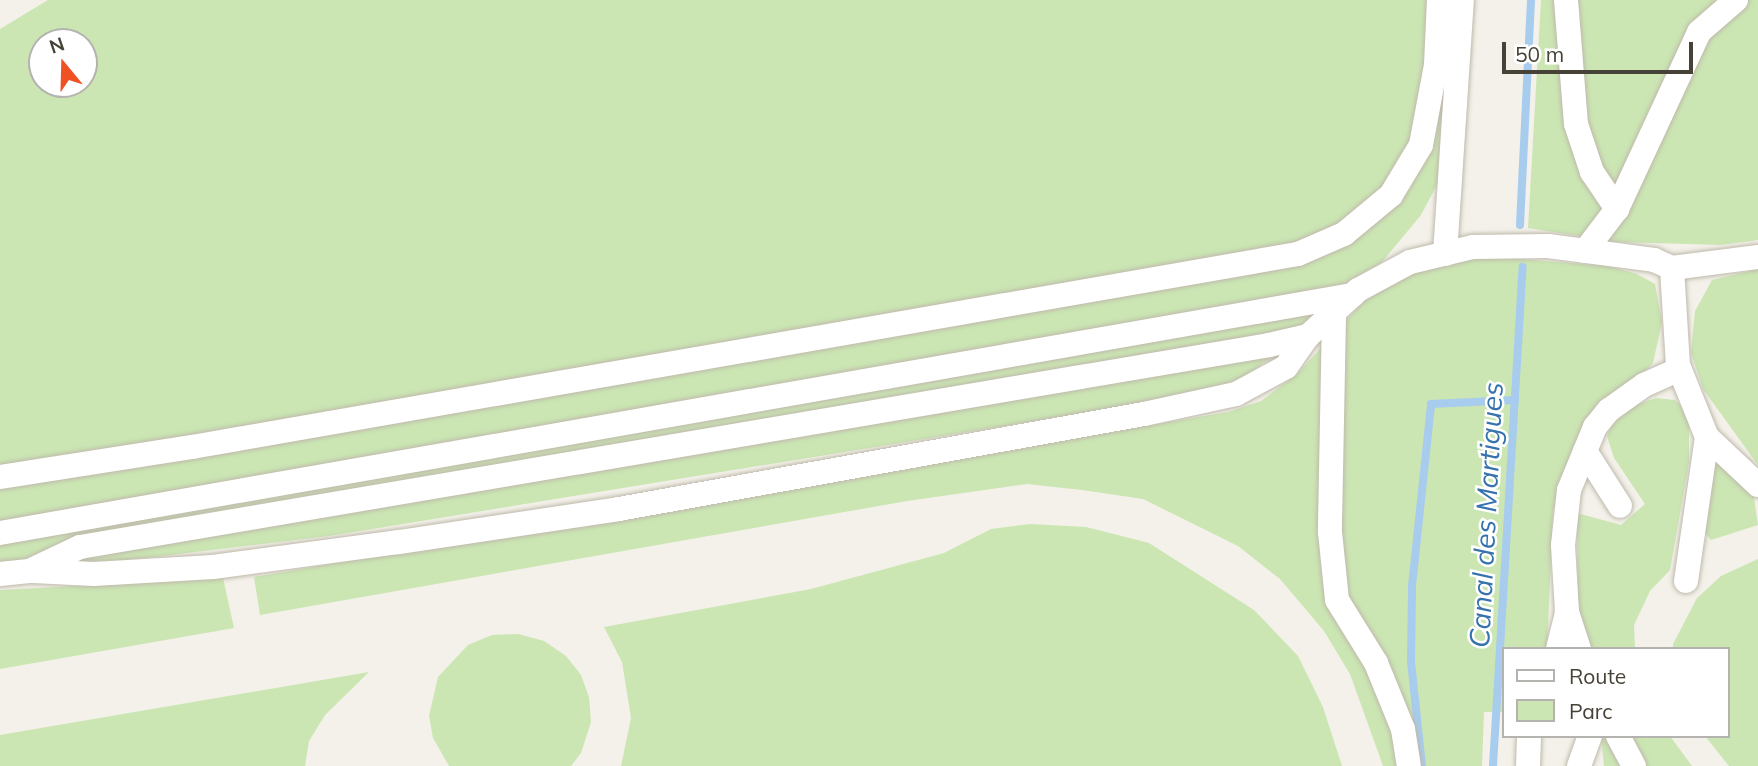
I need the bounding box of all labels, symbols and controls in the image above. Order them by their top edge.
north arrow [28,28,98,98]
scale bar [1506,28,1697,72]
text: N [46,31,68,59]
text: 50 m [1515,41,1564,67]
water label: Canal des Martigues [1462,381,1510,649]
legend [1502,647,1730,738]
text: Route [1569,663,1626,689]
text: Parc [1569,698,1613,724]

